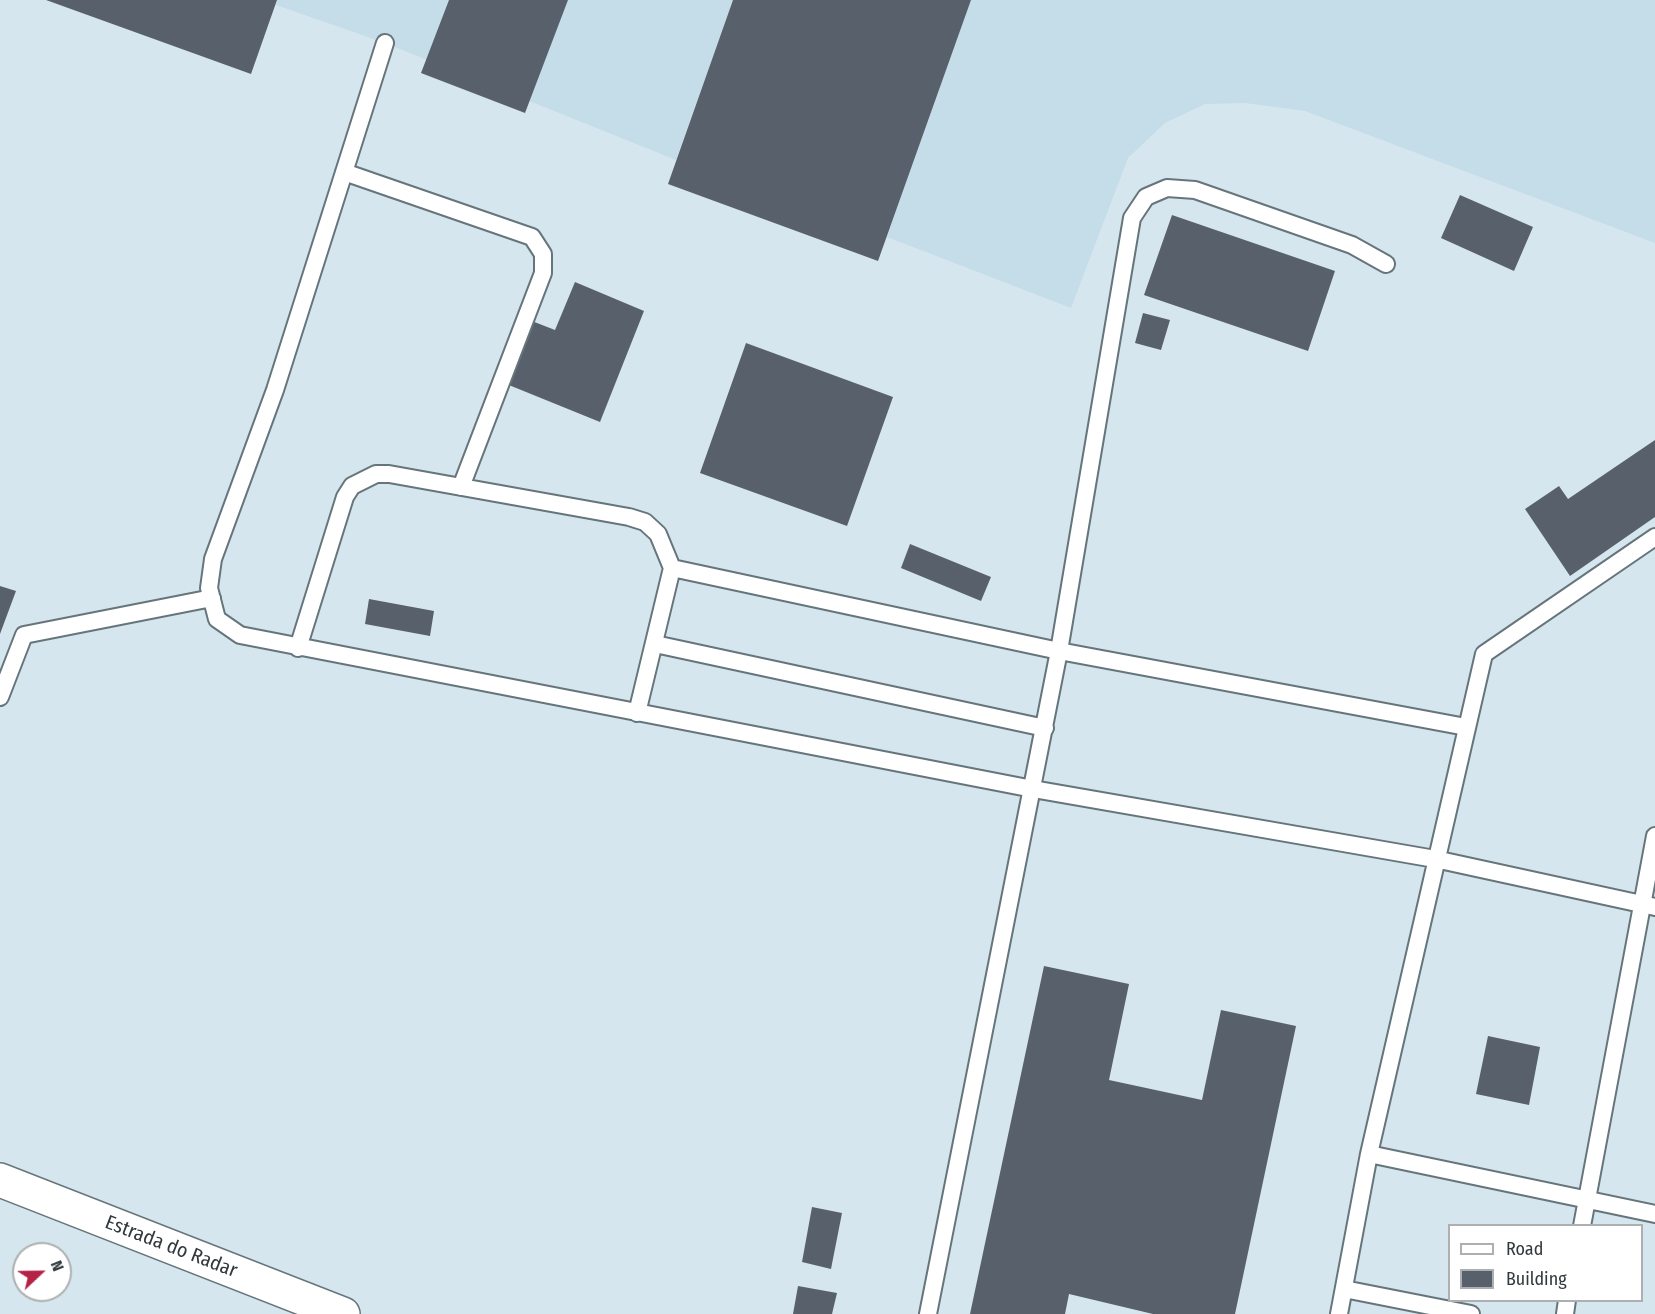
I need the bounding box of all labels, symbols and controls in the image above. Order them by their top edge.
street label: Estrada do Radar [101,1211,241,1283]
legend [1448,1224,1643,1302]
text: Road [1506,1238,1543,1260]
north arrow [12,1242,72,1302]
text: N [47,1258,68,1274]
text: Building [1506,1268,1567,1290]

